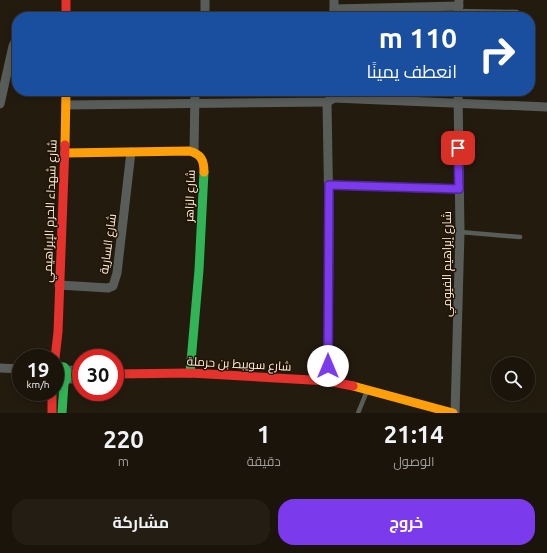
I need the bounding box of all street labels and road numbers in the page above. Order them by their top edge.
street label: شارع شهداء الحرم الإبراهيمي [41,139,62,283]
street label: شارع الزاهر [182,169,199,224]
street label: شارع إبراهيم الفيومي [440,211,457,317]
street label: شارع السارية [97,213,120,275]
street label: شارع سويبط بن حرملة [186,354,292,375]

